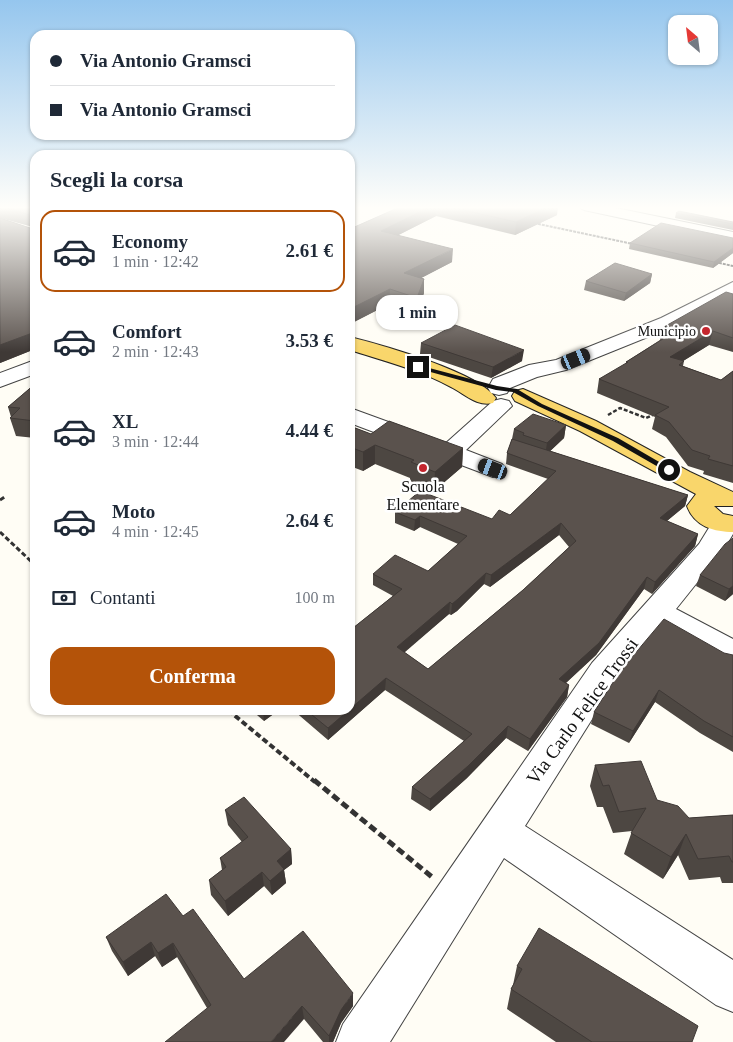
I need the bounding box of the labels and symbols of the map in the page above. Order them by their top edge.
north arrow [668,15,718,65]
callout: 1 min [377,294,459,330]
place label: Municipio [638,324,696,339]
marker: Municipio [700,325,712,337]
car [559,346,592,372]
route end [407,356,429,378]
car [476,457,509,481]
route start [658,459,680,481]
marker: Scuola Elementare [417,462,429,474]
place label: Scuola Elementare [387,478,459,513]
street label: Via Carlo Felice Trossi [522,634,642,788]

